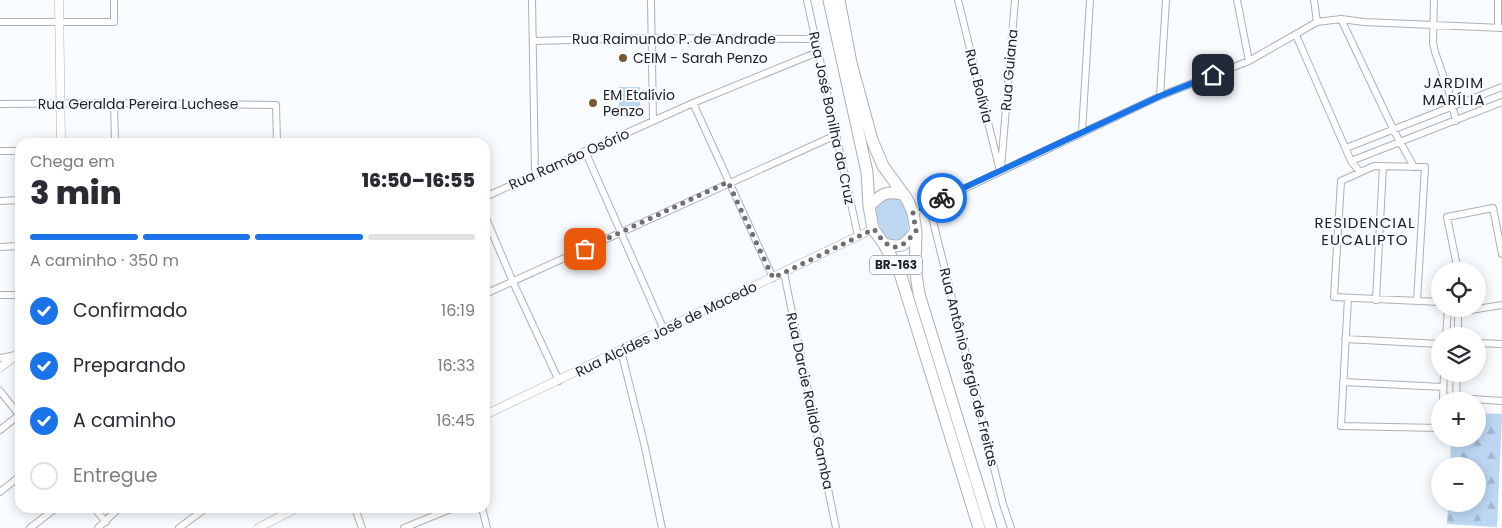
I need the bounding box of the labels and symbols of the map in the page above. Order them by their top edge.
street label: Rua Guiana [995,28,1023,112]
street label: Rua Raimundo P. de Andrade [572,29,776,49]
street label: Rua José Bonilha da Cruz [804,30,860,206]
street label: Rua Bolívia [960,47,998,125]
place label: CEIM - Sarah Penzo [633,48,768,68]
marker: CEIM - Sarah Penzo [617,52,629,64]
pin [1192,54,1234,96]
district label: JARDIM MARÍLIA [1422,72,1486,110]
place label: EM Etalívio Penzo [603,85,675,121]
street label: Rua Geralda Pereira Luchese [38,94,239,114]
marker: EM Etalívio Penzo [587,97,599,109]
street label: Rua Ramão Osório [505,123,633,195]
courier [917,173,967,223]
district label: RESIDENCIAL EUCALIPTO [1314,212,1416,250]
pin [564,228,606,270]
road number: BR-163 [870,256,922,274]
street label: Rua Antônio Sérgio de Freitas [935,266,1003,468]
street label: Rua Alcídes José de Macedo [572,276,760,382]
street label: Rua Darcie Raildo Gamba [781,311,839,491]

